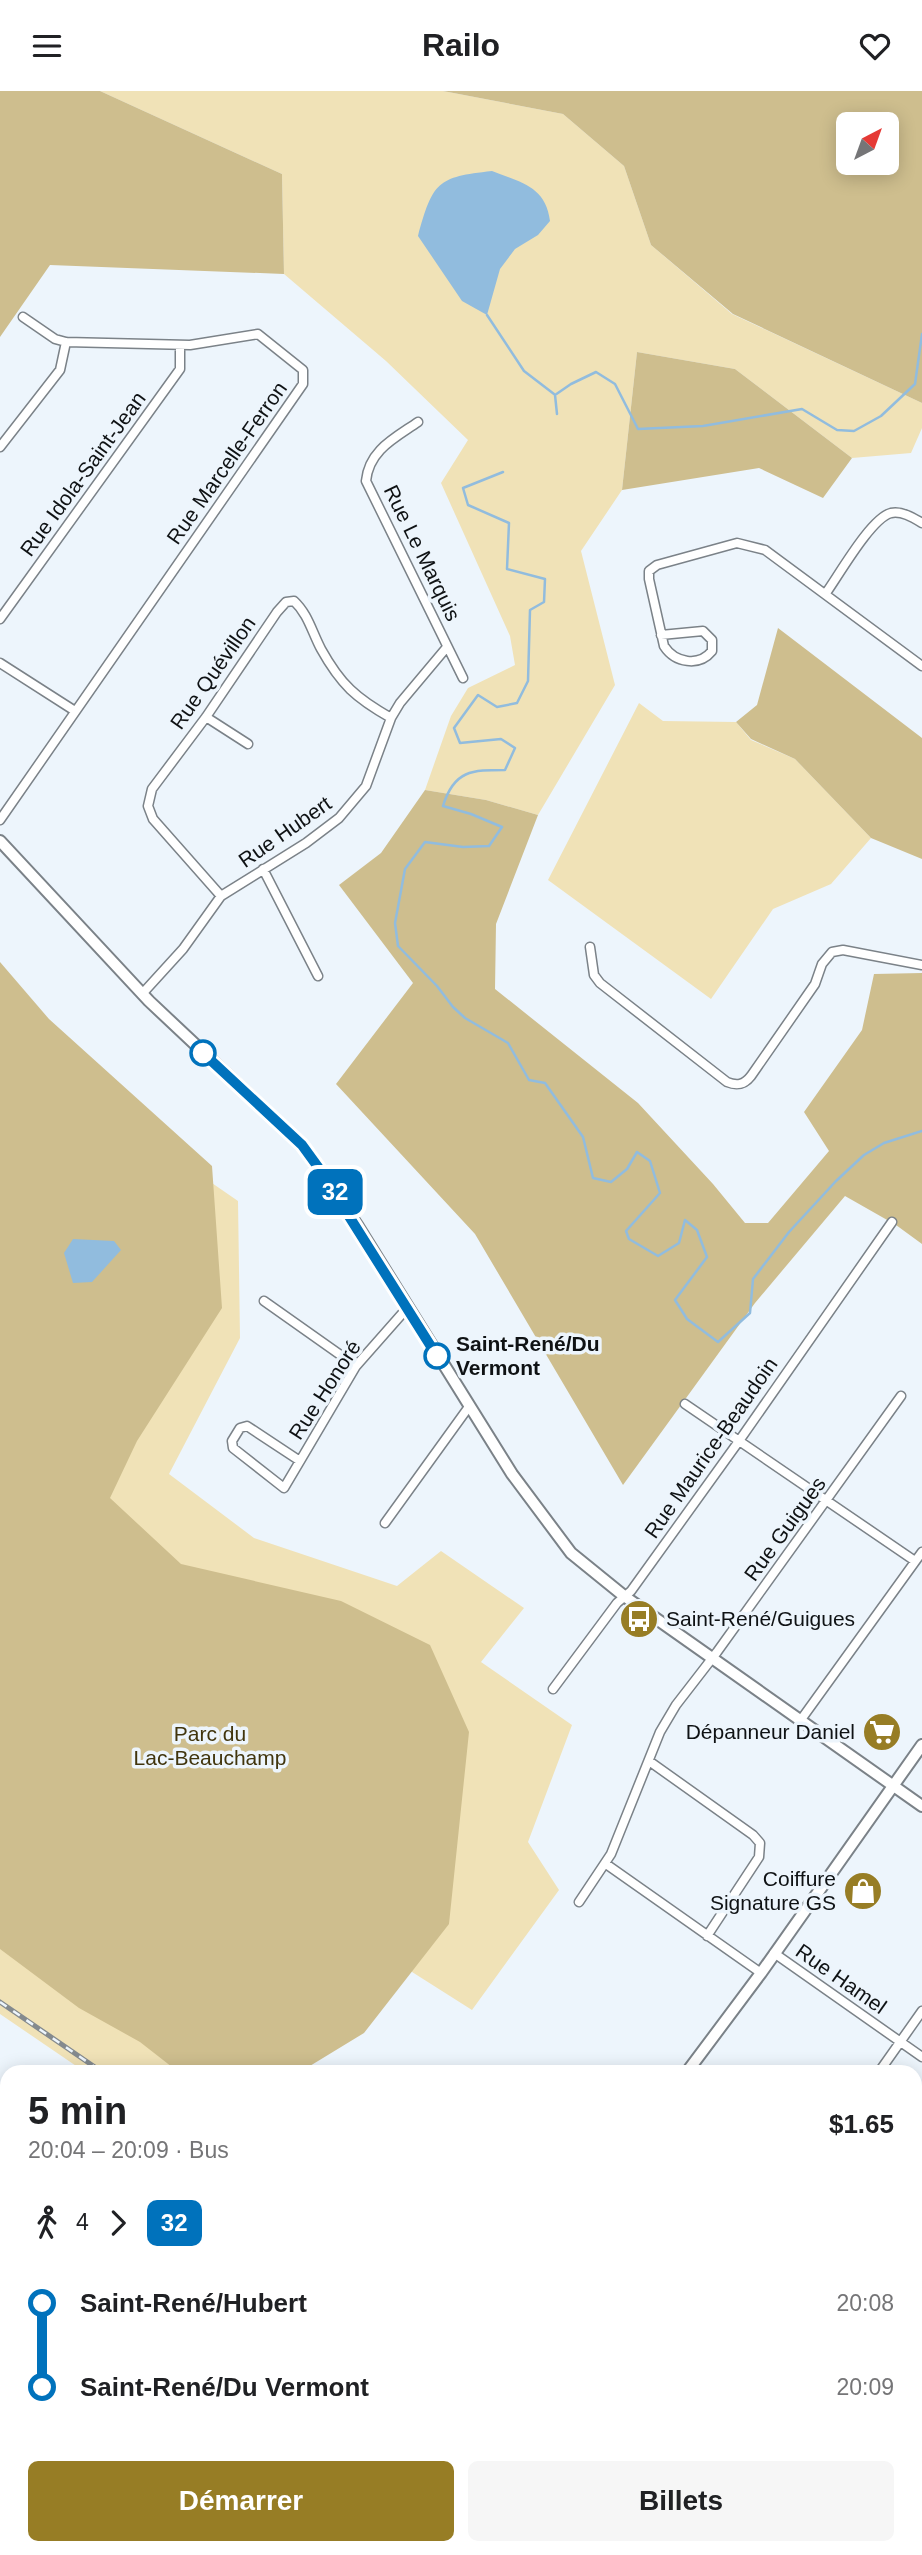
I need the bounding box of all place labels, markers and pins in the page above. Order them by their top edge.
unlabelled marker [190,1040,216,1066]
place label: Saint-René/Du Vermont [456,1332,600,1379]
marker: Saint-René/Du Vermont [424,1343,450,1369]
bus stop icon: Saint-René/Guigues [618,1598,660,1640]
place label: Saint-René/Guigues [666,1607,855,1630]
supermarket icon: Dépanneur Daniel [861,1711,903,1753]
place label: Dépanneur Daniel [686,1720,855,1743]
place label: Coiffure Signature GS [710,1867,836,1914]
shop icon: Coiffure Signature GS [842,1870,884,1912]

